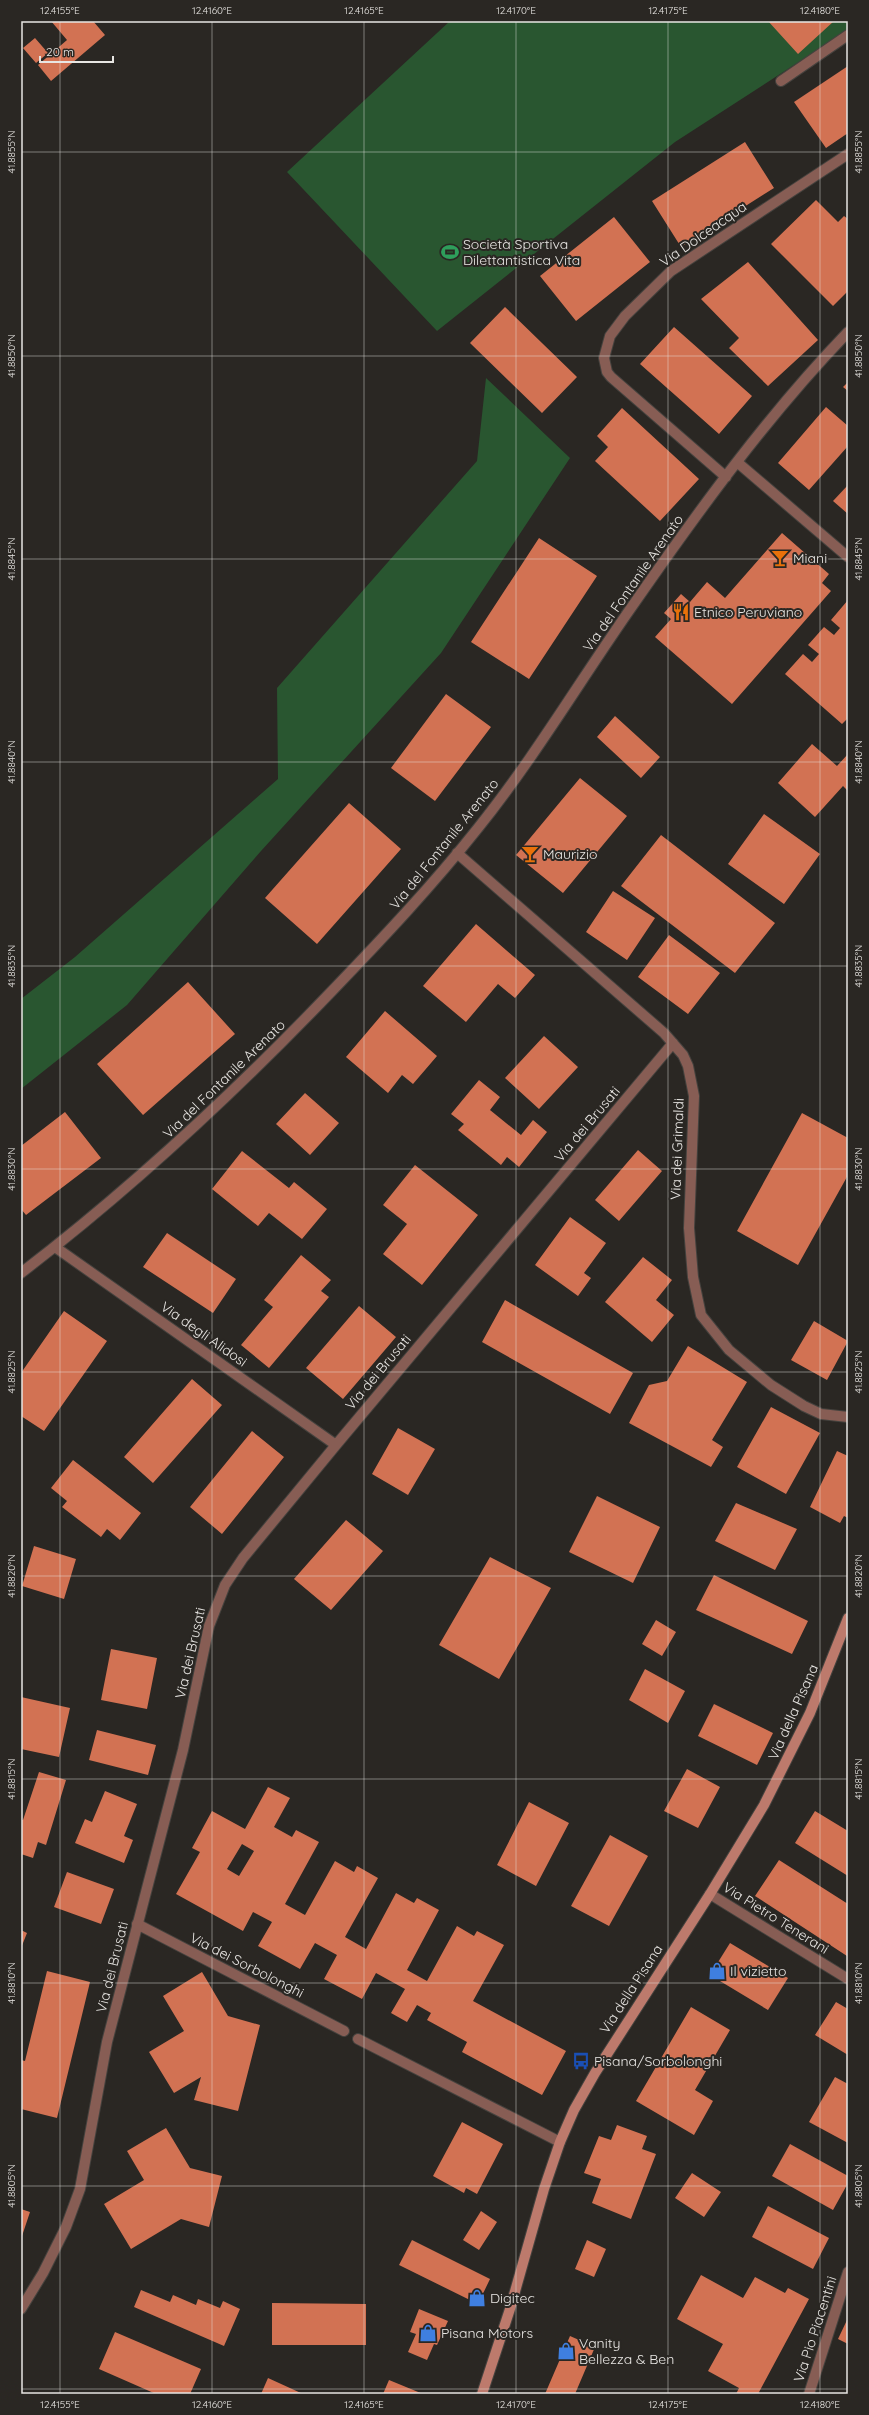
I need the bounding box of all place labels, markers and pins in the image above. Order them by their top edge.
place label: Società Sportiva Dilettantistica Vita [463,235,580,269]
sports icon: Società Sportiva Dilettantistica Vita [440,242,460,262]
bar icon: Miani [770,548,790,568]
place label: Miani [793,549,827,567]
restaurant icon: Etnico Peruviano [671,602,691,622]
place label: Etnico Peruviano [694,603,802,621]
bar icon: Maurizio [520,844,540,864]
place label: Maurizio [543,845,597,863]
shop icon: Il vizietto [707,1961,727,1981]
place label: Il vizietto [730,1962,786,1980]
bus stop icon: Pisana/Sorbolonghi [571,2051,591,2071]
place label: Pisana/Sorbolonghi [594,2052,722,2070]
shop icon: Digitec [467,2288,487,2308]
place label: Digitec [490,2289,535,2307]
shop icon: Pisana Motors [418,2323,438,2343]
place label: Pisana Motors [441,2324,533,2342]
place label: Vanity Bellezza & Ben [579,2334,674,2368]
shop icon: Vanity Bellezza & Ben [556,2341,576,2361]

